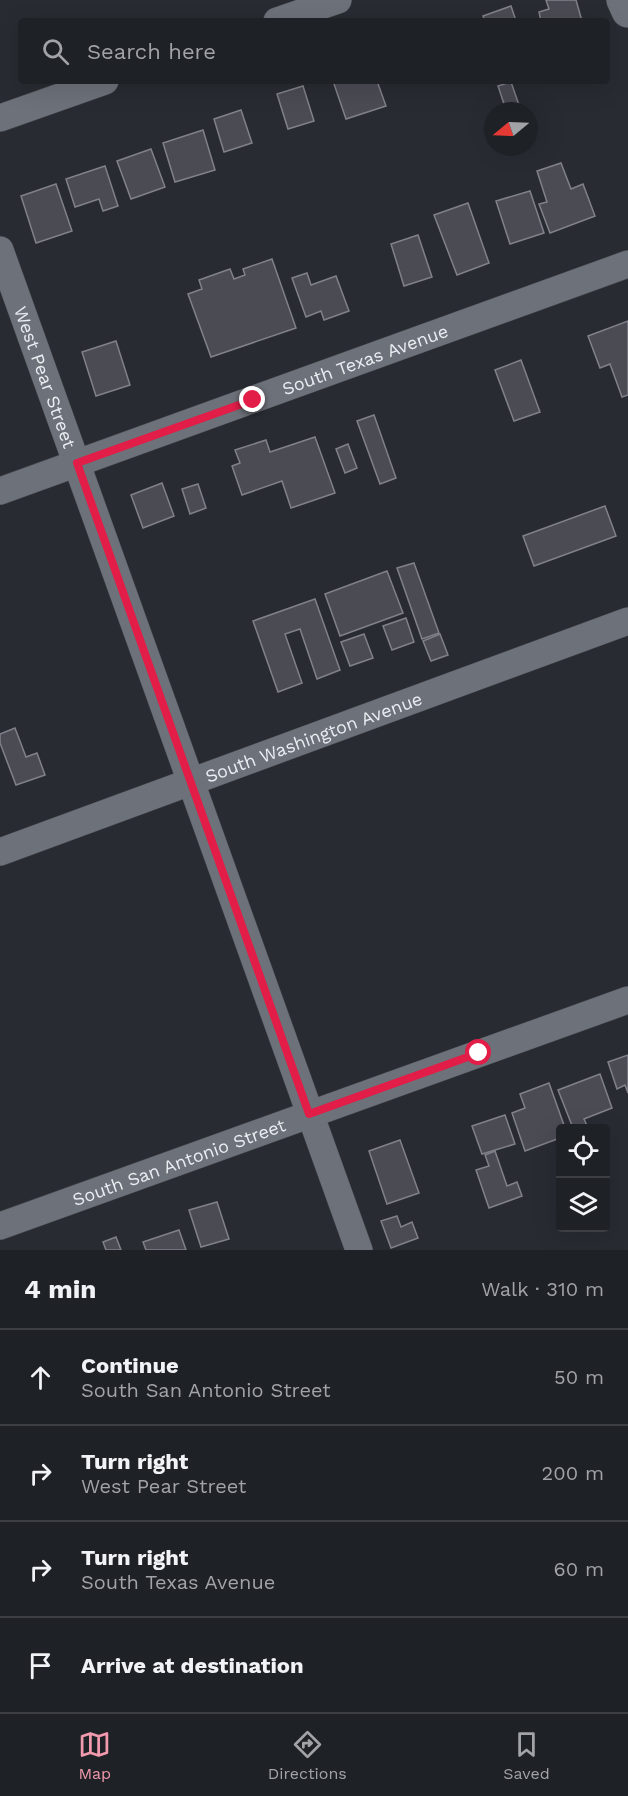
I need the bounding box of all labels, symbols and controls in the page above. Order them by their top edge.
search box [18,18,610,84]
icon: search [39,35,72,68]
text: Search here [87,39,216,64]
north arrow [484,102,538,156]
street label: West Pear Street [11,303,81,451]
street label: South Texas Avenue [279,319,451,399]
route end [239,386,265,412]
street label: South Washington Avenue [202,687,425,786]
route start [465,1039,491,1065]
street label: South San Antonio Street [69,1114,289,1210]
map controls [556,1124,610,1232]
button: locate [556,1124,610,1178]
button: layers [556,1178,610,1232]
text: 4 min [24,1274,96,1304]
text: Walk · 310 m [481,1277,604,1301]
text: Continue [81,1353,179,1378]
icon: ahead [24,1361,57,1394]
text: 50 m [554,1365,604,1389]
text: South San Antonio Street [81,1378,331,1402]
text: Turn right [81,1449,188,1474]
icon: right [24,1457,57,1490]
text: 200 m [542,1461,604,1485]
text: West Pear Street [81,1474,246,1498]
text: Turn right [81,1545,188,1570]
icon: right [24,1553,57,1586]
text: 60 m [554,1557,604,1581]
text: South Texas Avenue [81,1570,275,1594]
icon: arrive [24,1649,57,1682]
text: Arrive at destination [81,1653,304,1678]
tab: Map [78,1728,111,1783]
tab: Directions [268,1728,347,1783]
tab: Saved [503,1728,550,1783]

